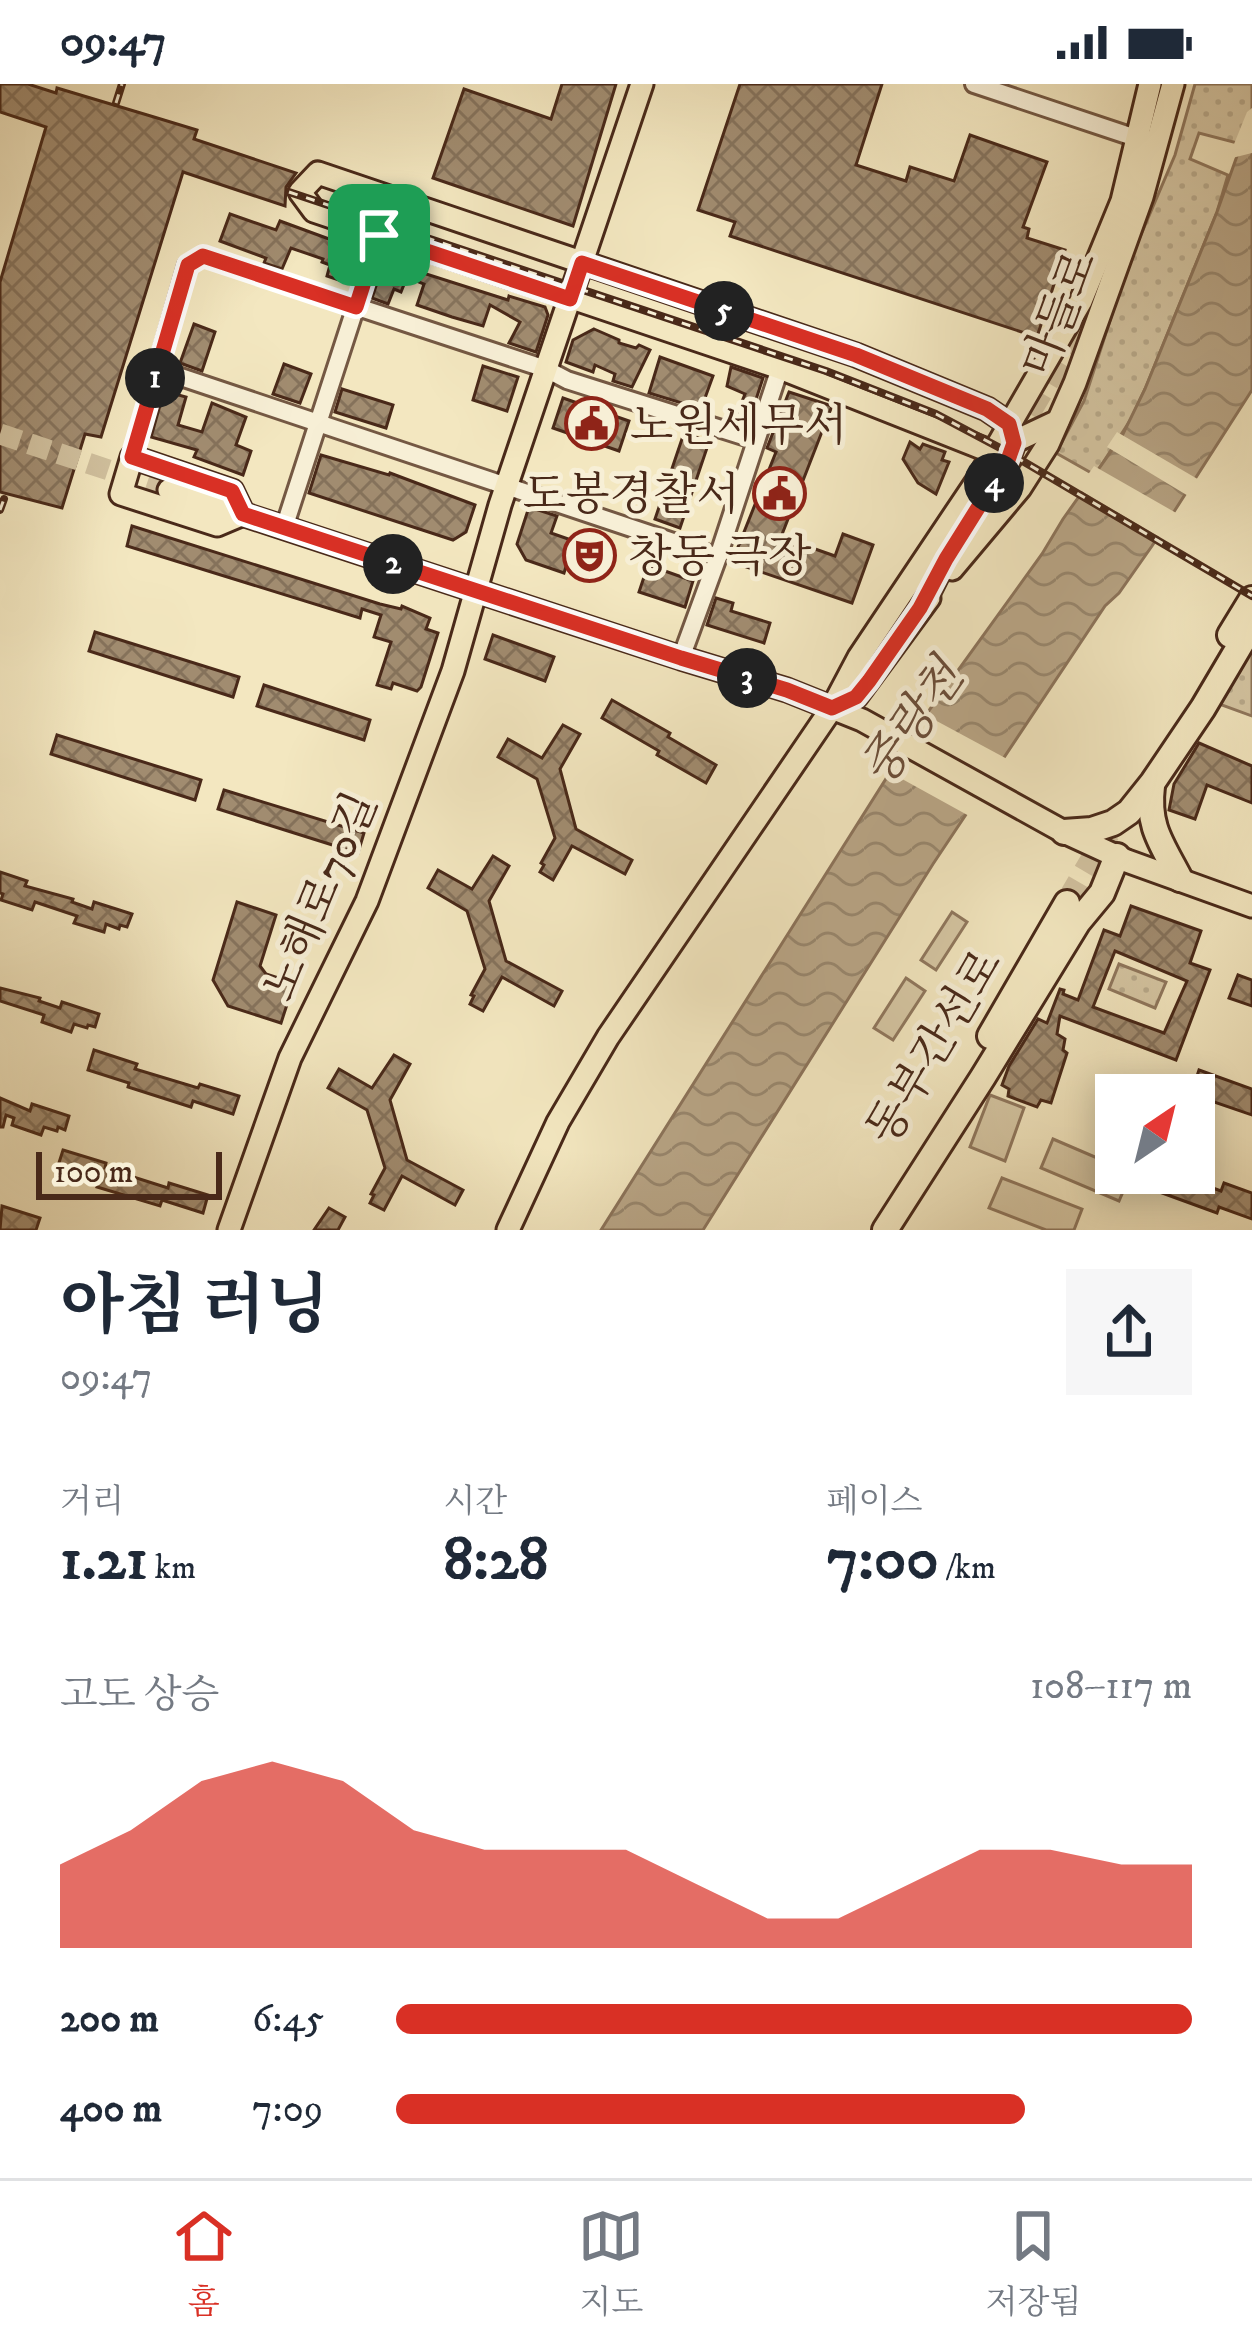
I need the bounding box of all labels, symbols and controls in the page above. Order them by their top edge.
text: 09:47 [60,14,167,70]
pin [328,184,430,286]
icon: arrive [346,202,412,268]
street label: 마들로 [1011,243,1110,385]
pin: 5 [694,281,754,341]
text: 5 [716,290,732,331]
pin: 1 [125,348,185,408]
text: 1 [149,357,161,398]
public building icon: 노원세무서 [563,396,619,452]
place label: 노원세무서 [630,399,847,455]
pin: 4 [964,453,1024,513]
text: 4 [985,462,1004,503]
public building icon: 도봉경찰서 [751,465,807,521]
place label: 도봉경찰서 [523,468,740,524]
theatre icon: 창동 극장 [561,527,617,583]
place label: 창동 극장 [628,530,812,586]
pin: 2 [363,534,423,594]
text: 2 [385,543,401,584]
water label: 중랑천 [849,647,980,798]
pin: 3 [717,648,777,708]
text: 3 [741,657,753,698]
street label: 노해로70길 [253,784,391,1010]
street label: 동부간선로 [856,940,1016,1155]
north arrow [1095,1074,1215,1194]
map controls [1095,1074,1215,1194]
scale bar [36,1146,222,1199]
text: 100 m [54,1152,133,1193]
text: 아침 러닝 [60,1267,329,1349]
button: share [1066,1269,1192,1395]
text: 09:47 [60,1353,152,1402]
text: 거리 [60,1482,124,1523]
text: 시간 [443,1482,507,1523]
text: 페이스 [827,1482,922,1523]
text: 1.21 [60,1523,148,1598]
text: 8:28 [443,1523,549,1598]
text: 7:00 [827,1523,938,1598]
text: km [148,1548,196,1589]
text: /km [938,1548,996,1589]
text: 108–117 m [1030,1662,1192,1711]
text: 고도 상승 [60,1671,219,1720]
text: 200 m [60,1995,159,2044]
text: 6:45 [252,1995,324,2044]
text: 400 m [60,2085,162,2134]
text: 7:09 [252,2085,323,2134]
tab: 홈 [171,2203,237,2324]
tab: 지도 [578,2203,644,2324]
tab: 저장됨 [986,2203,1081,2324]

